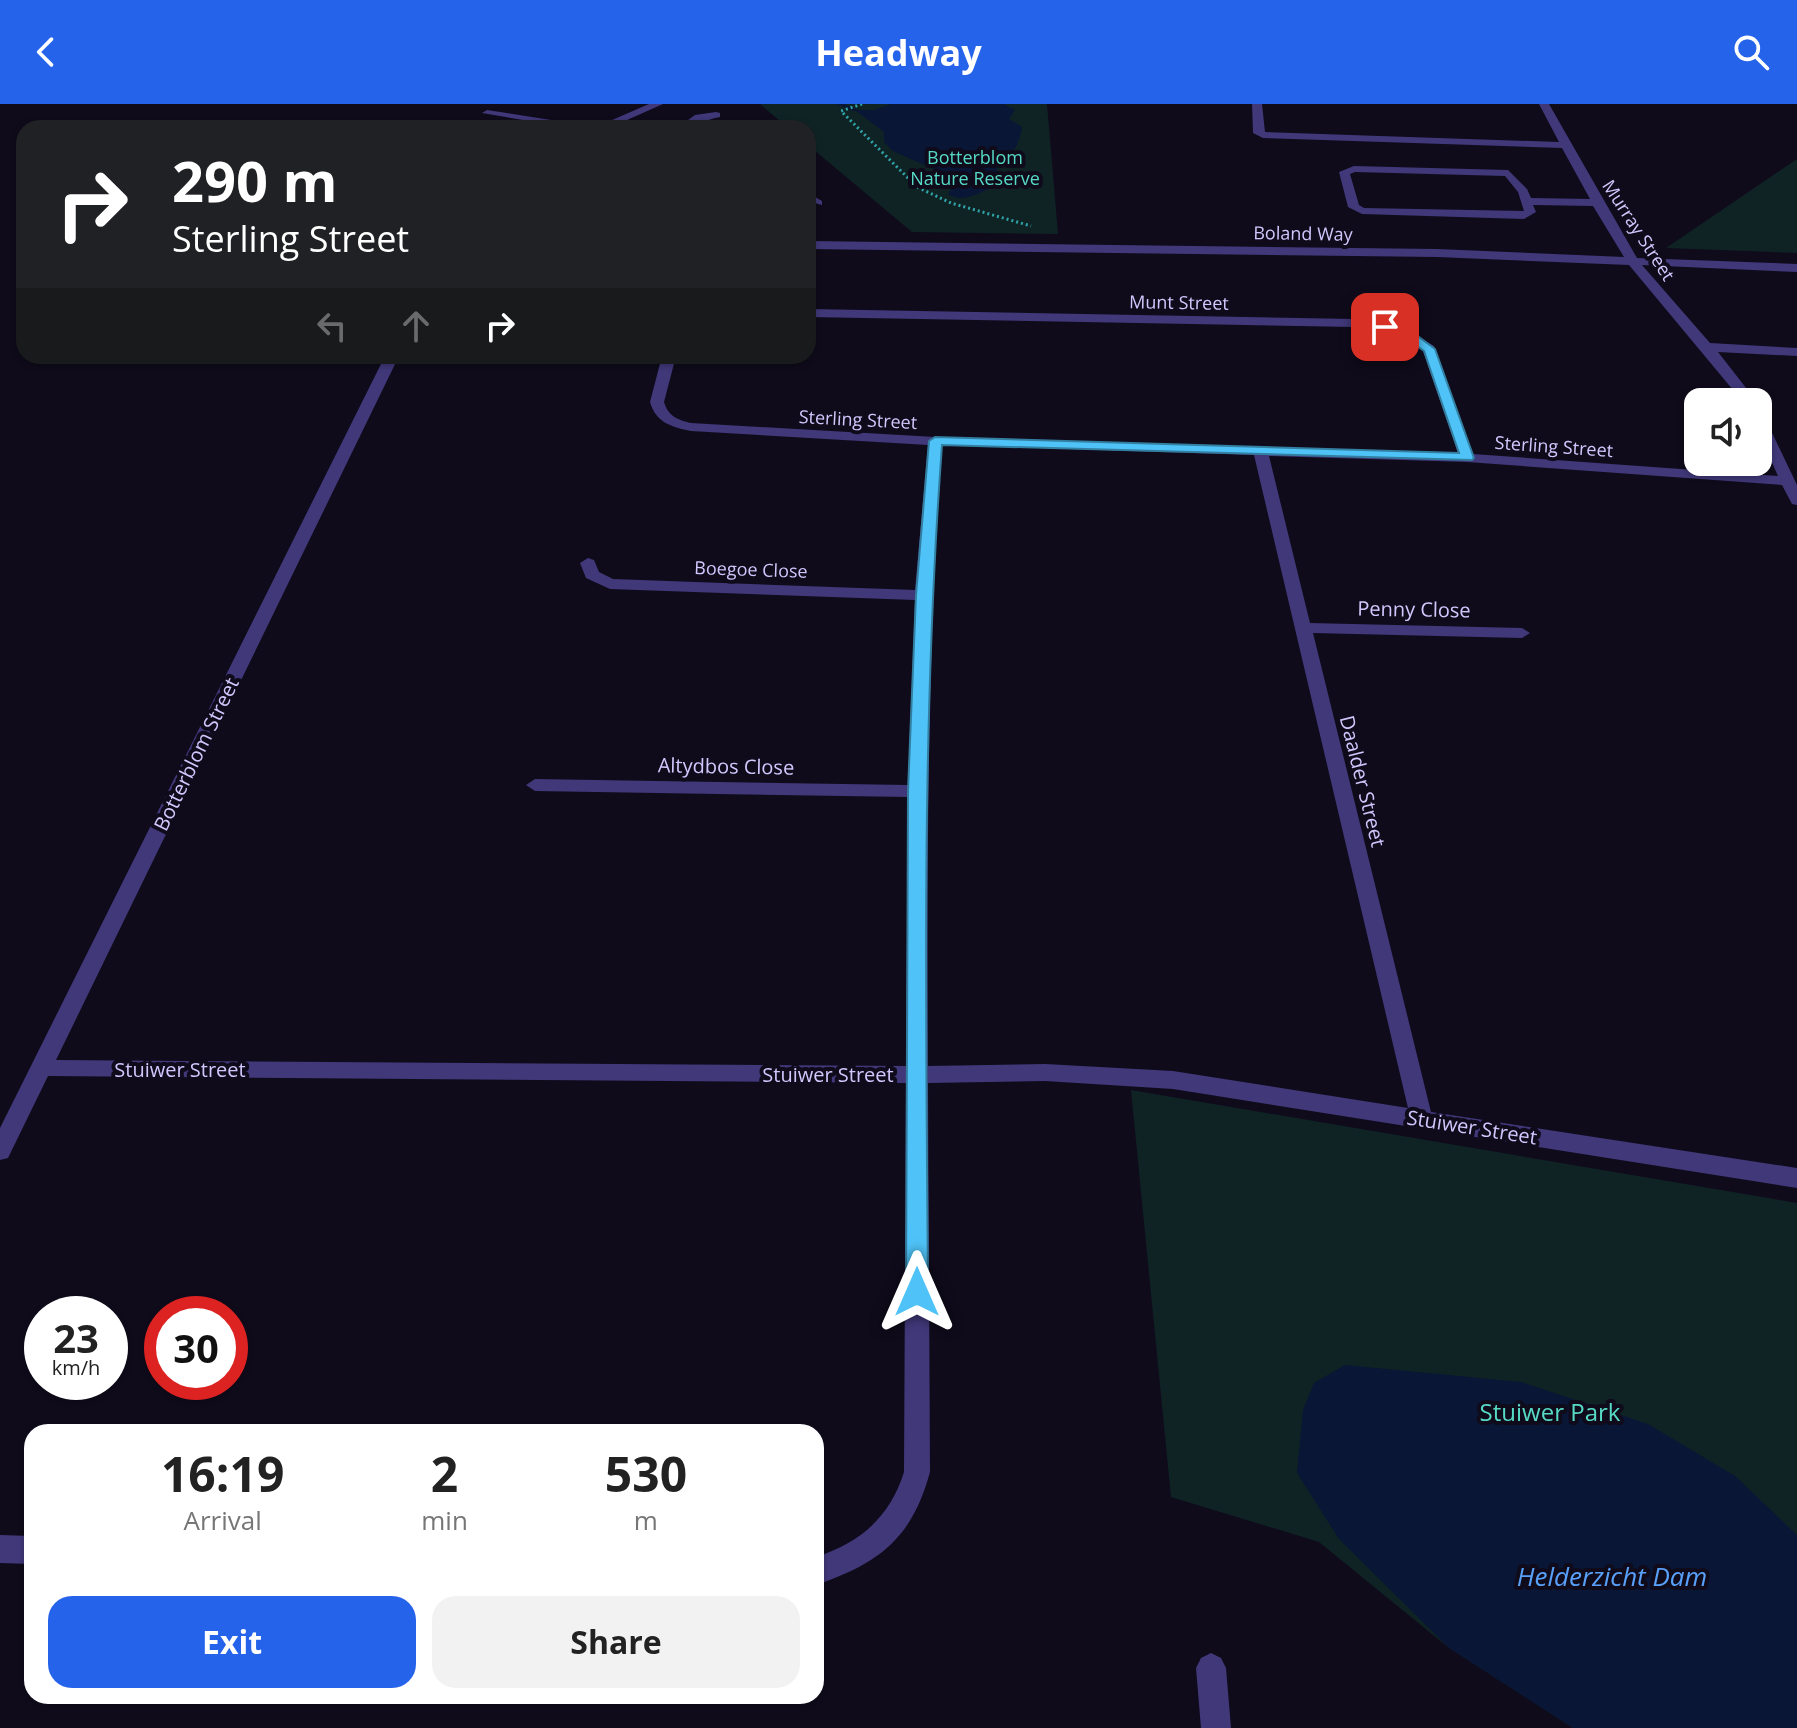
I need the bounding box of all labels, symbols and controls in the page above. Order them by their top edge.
text: Headway [815,28,982,77]
icon: back [24,30,68,74]
icon: search [1729,30,1773,74]
text: 290 m [172,142,338,218]
park label: Botterblom Nature Reserve [910,145,1040,190]
icon: right [40,152,144,256]
street label: Murray Street [1597,175,1681,285]
text: Sterling Street [172,214,409,263]
street label: Boland Way [1253,220,1354,246]
street label: Munt Street [1129,289,1229,315]
pin [1351,293,1419,361]
icon: left [310,304,354,348]
icon: ahead [394,304,438,348]
icon: right [478,304,522,348]
icon: arrive [1363,305,1407,349]
map controls [1684,388,1772,476]
button: sound [1684,388,1772,476]
street label: Sterling Street [798,404,918,434]
street label: Sterling Street [1494,430,1614,462]
street label: Boegoe Close [694,555,808,583]
street label: Penny Close [1357,595,1471,623]
street label: Botterblom Street [147,673,245,835]
street label: Daalder Street [1334,712,1392,850]
street label: Altydbos Close [658,751,794,781]
street label: Stuiwer Street [114,1056,246,1083]
street label: Stuiwer Street [762,1061,894,1088]
street label: Stuiwer Street [1405,1103,1539,1151]
position arrow [875,1250,959,1334]
speed limit sign: 30 [144,1296,248,1400]
text: 23 [53,1310,99,1365]
text: km/h [52,1354,100,1381]
park label: Stuiwer Park [1480,1395,1621,1428]
text: 16:19 [161,1441,284,1506]
text: 2 [431,1441,458,1506]
text: 530 [605,1441,687,1506]
text: Arrival [183,1502,262,1538]
text: min [421,1502,468,1538]
text: m [634,1502,658,1538]
water label: Helderzicht Dam [1517,1558,1707,1594]
button: Exit [48,1596,416,1688]
button: Share [432,1596,800,1688]

